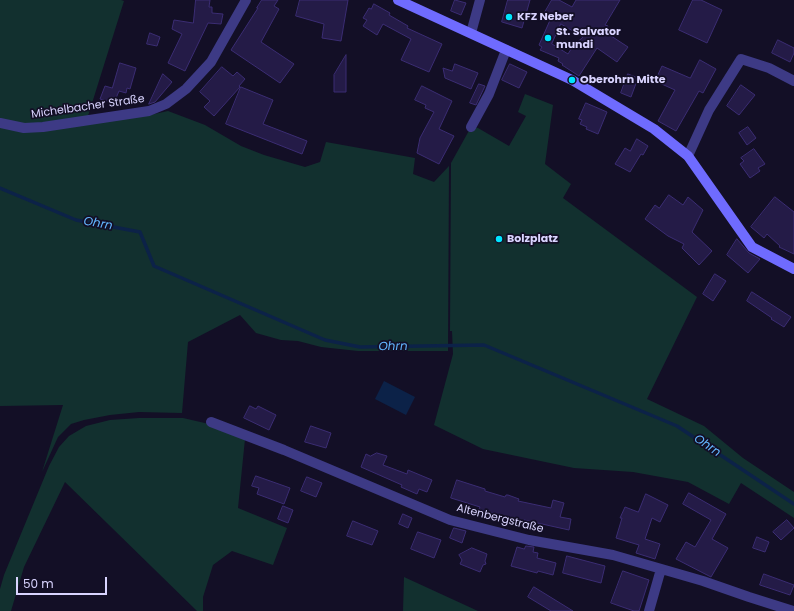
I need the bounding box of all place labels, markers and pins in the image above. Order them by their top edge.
place label: KFZ Neber [517,10,574,24]
marker: KFZ Neber [504,12,514,22]
place label: St. Salvator mundi [556,25,621,51]
marker: St. Salvator mundi [543,33,553,43]
place label: Oberohrn Mitte [580,73,666,87]
marker: Oberohrn Mitte [567,75,577,85]
place label: Bolzplatz [507,232,558,246]
marker: Bolzplatz [494,234,504,244]

